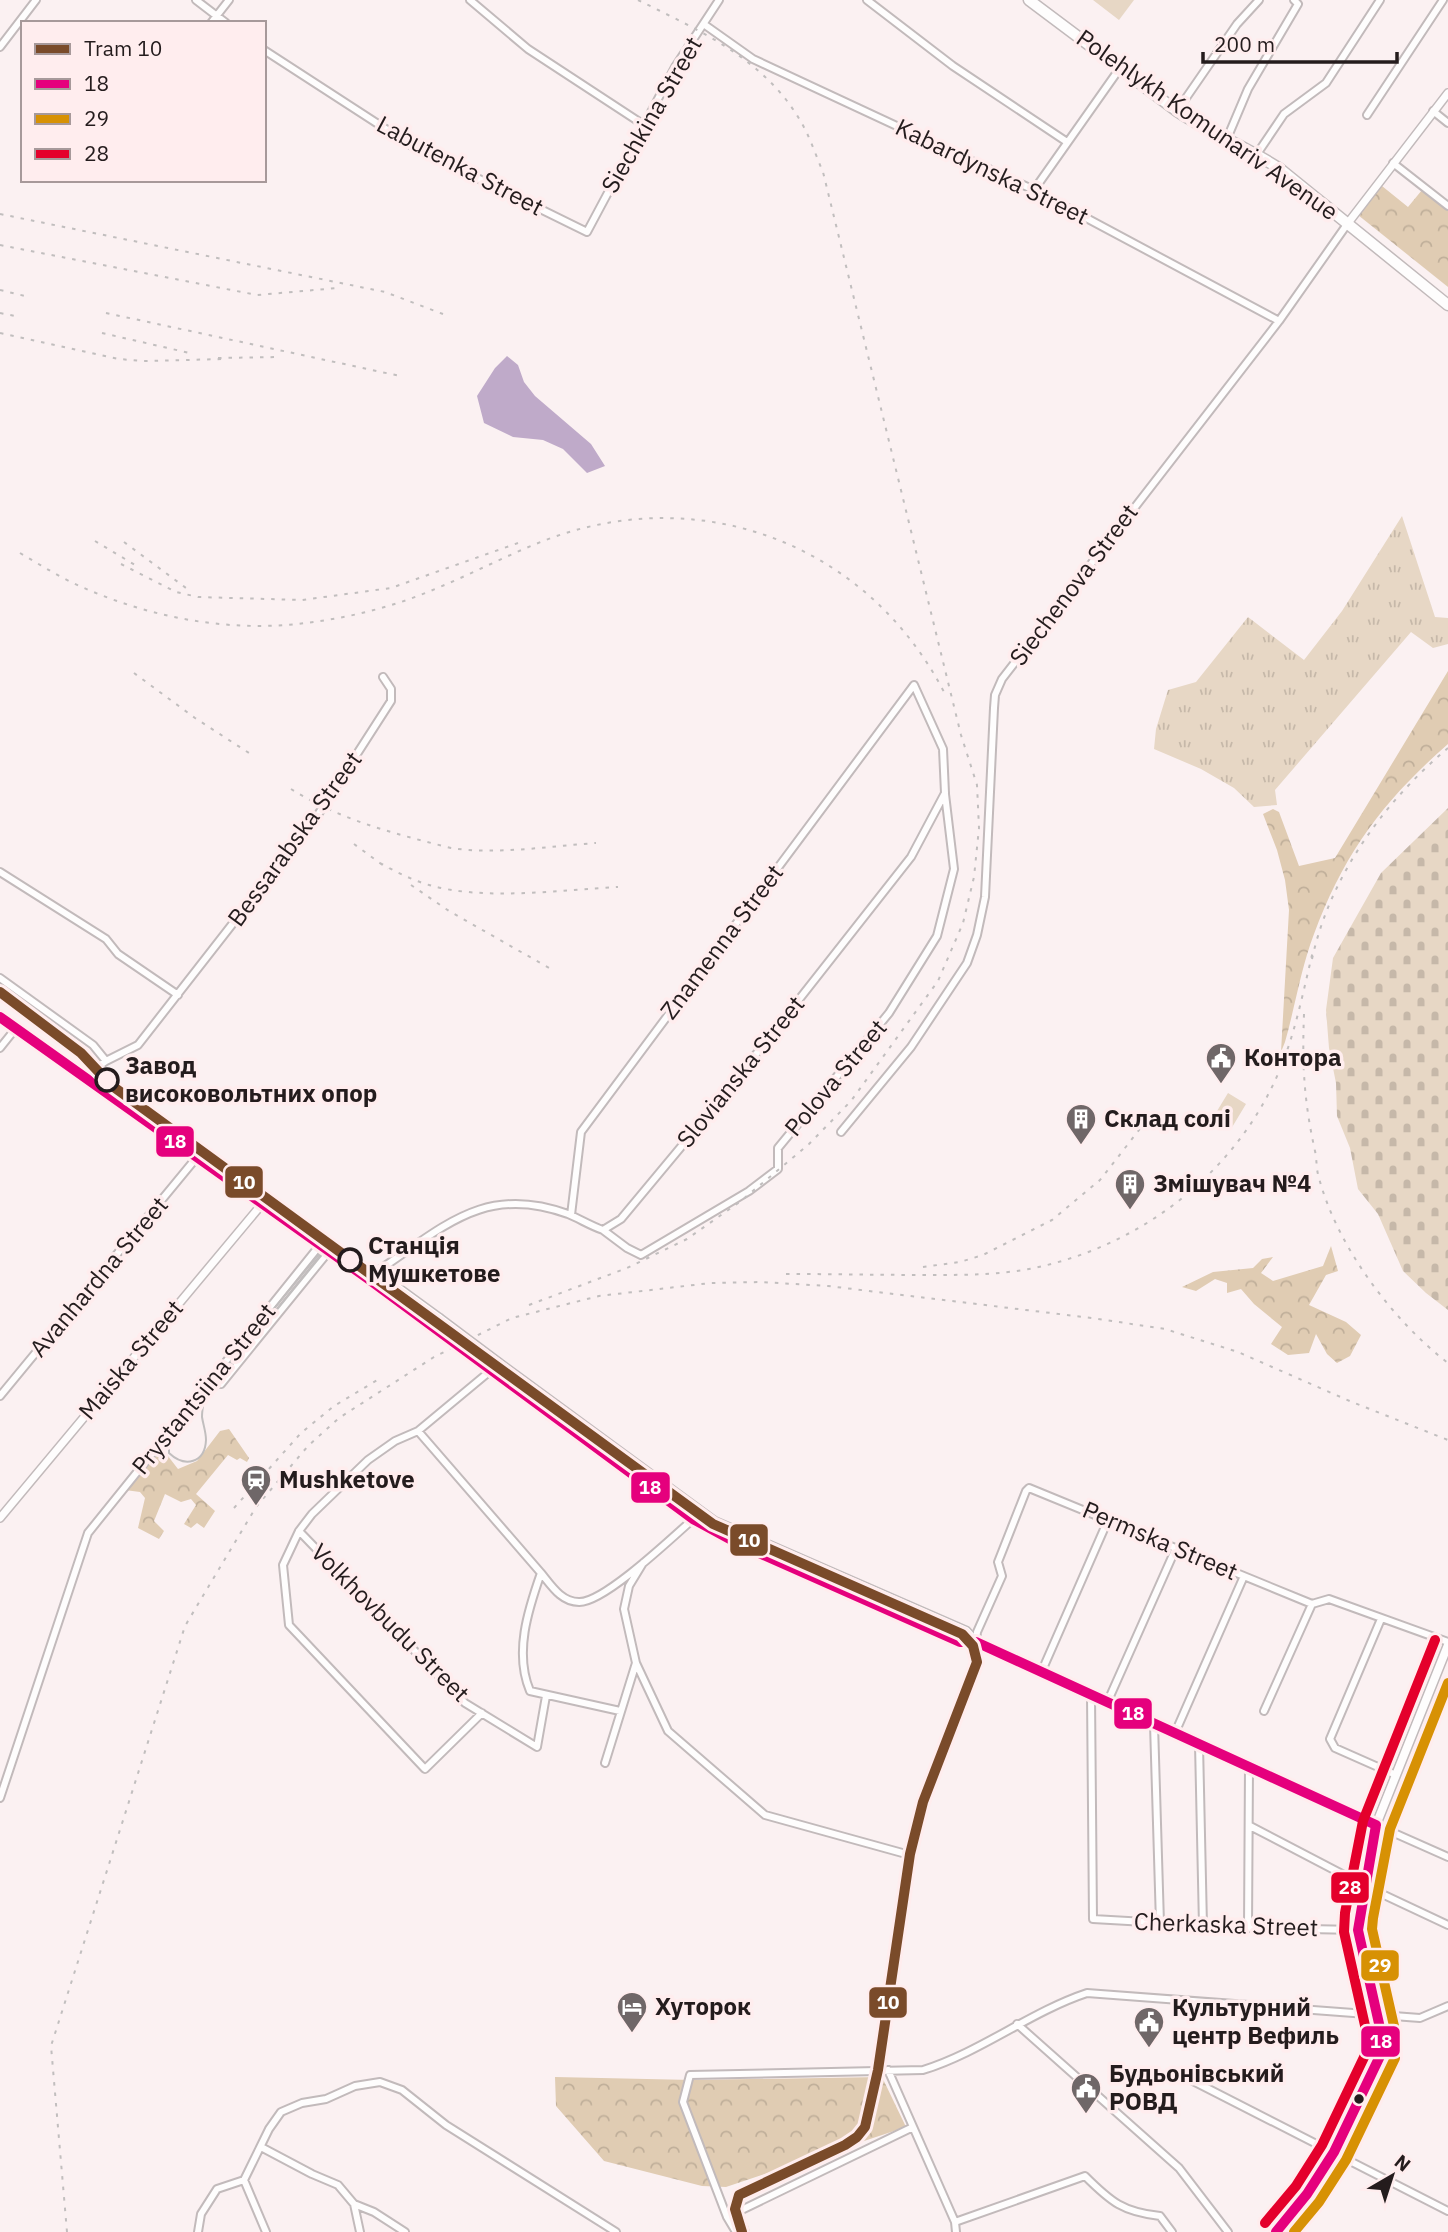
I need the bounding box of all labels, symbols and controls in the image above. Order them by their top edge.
legend [21,21,266,182]
street label: Polehlykh Komunariv Avenue [1070,21,1345,227]
scale bar [1203,21,1397,65]
text: 200 m [1214,30,1275,58]
street label: Siechkina Street [593,31,709,198]
text: Tram 10 [84,34,162,62]
text: 18 [84,69,109,97]
text: 29 [84,104,109,132]
street label: Labutenka Street [372,108,549,223]
street label: Kabardynska Street [891,110,1094,232]
text: 28 [84,139,109,167]
street label: Siechenova Street [1002,497,1145,672]
street label: Bessarabska Street [220,745,369,932]
street label: Znamenna Street [652,857,790,1025]
street label: Slovianska Street [669,989,811,1154]
street label: Polova Street [777,1012,894,1142]
public building icon: Контора [1204,1041,1238,1085]
place label: Контора [1244,1041,1342,1073]
place label: Завод високовольтних опор [125,1049,377,1109]
marker: Завод високовольтних опор [95,1068,119,1092]
building icon: Склад солі [1064,1102,1098,1146]
place label: Склад солі [1104,1102,1231,1134]
line badge: 18 [155,1125,195,1158]
text: 18 [164,1129,186,1153]
line badge: 10 [224,1165,264,1199]
building icon: Змішувач №4 [1113,1167,1147,1211]
place label: Змішувач №4 [1153,1167,1311,1199]
text: 10 [233,1170,255,1194]
street label: Avanhardna Street [22,1189,175,1363]
place label: Станція Мушкетове [368,1229,501,1289]
marker: Станція Мушкетове [338,1248,362,1272]
street label: Maiska Street [71,1293,190,1426]
street label: Prystantsiina Street [124,1296,282,1481]
station icon: Mushketove [239,1463,273,1507]
place label: Mushketove [279,1463,415,1495]
line badge: 18 [630,1471,671,1504]
text: 18 [639,1475,661,1499]
street label: Permska Street [1078,1493,1243,1587]
line badge: 10 [729,1523,769,1557]
text: 10 [738,1528,760,1552]
street label: Volkhovbudu Street [305,1536,477,1708]
line badge: 18 [1113,1697,1153,1730]
text: 18 [1122,1701,1144,1725]
line badge: 28 [1330,1871,1370,1904]
text: 28 [1339,1875,1361,1899]
street label: Cherkaska Street [1133,1905,1319,1943]
line badge: 29 [1360,1949,1400,1982]
text: 29 [1369,1953,1391,1977]
line badge: 10 [868,1986,908,2019]
hotel icon: Хуторок [615,1990,649,2034]
place label: Хуторок [655,1990,751,2022]
text: 10 [877,1990,899,2014]
place label: Культурний центр Вефиль [1172,1991,1339,2051]
public building icon: Культурний центр Вефиль [1132,2005,1166,2049]
line badge: 18 [1360,2025,1401,2058]
text: 18 [1370,2029,1392,2053]
place label: Будьонівський РОВД [1109,2057,1284,2117]
public building icon: Будьонівський РОВД [1069,2071,1103,2115]
unlabelled marker [1352,2092,1366,2106]
north arrow [1357,2141,1427,2211]
text: N [1390,2149,1416,2176]

